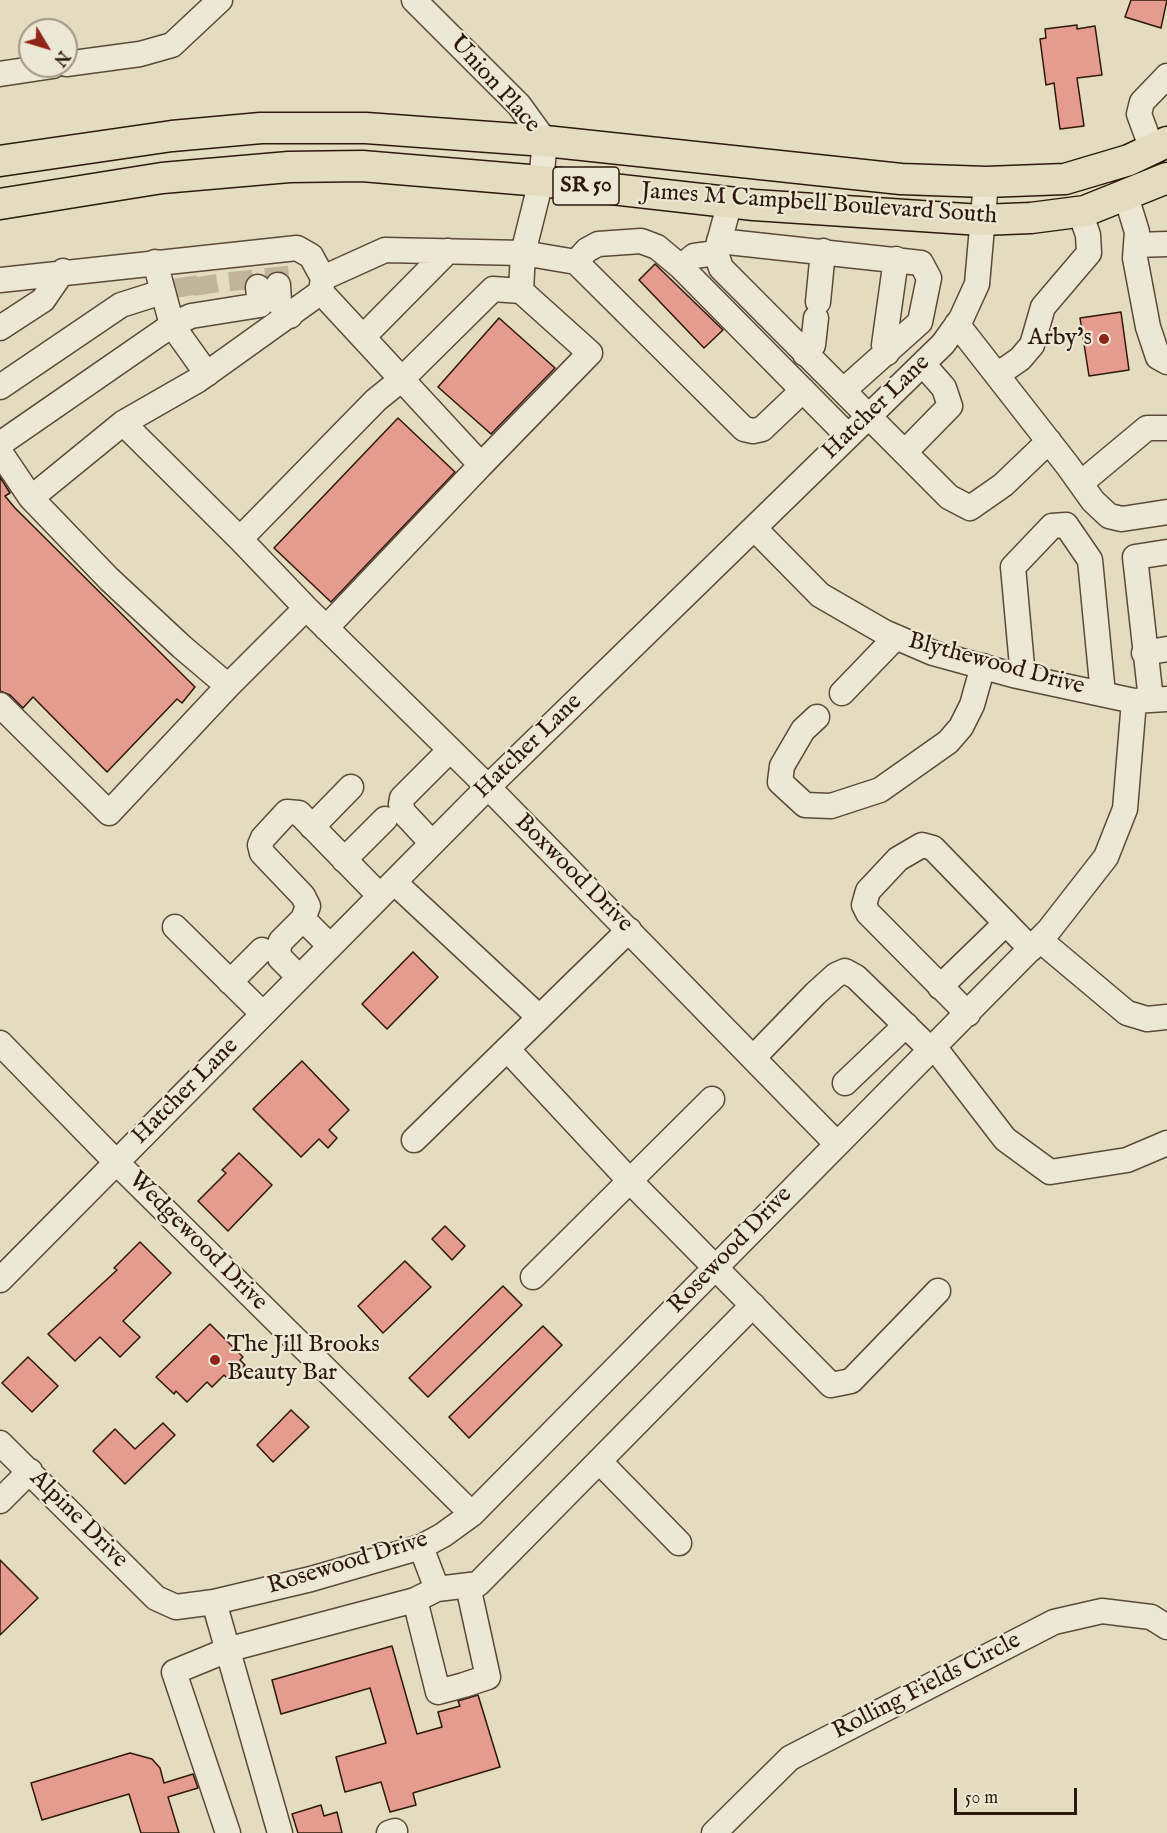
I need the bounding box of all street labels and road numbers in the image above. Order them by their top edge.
street label: Union Place [443,30,545,140]
road number: SR 50 [553,167,619,205]
street label: James M Campbell Boulevard South [640,178,998,232]
street label: Hatcher Lane [817,350,937,466]
street label: Blythewood Drive [905,628,1087,702]
street label: Hatcher Lane [469,689,589,805]
street label: Boxwood Drive [508,809,638,939]
street label: Hatcher Lane [127,1033,245,1151]
street label: Wedgewood Drive [121,1166,273,1318]
street label: Rosewood Drive [663,1181,799,1321]
street label: Alpine Drive [23,1465,133,1575]
street label: Rosewood Drive [264,1526,432,1602]
street label: Rolling Fields Circle [828,1627,1026,1747]

